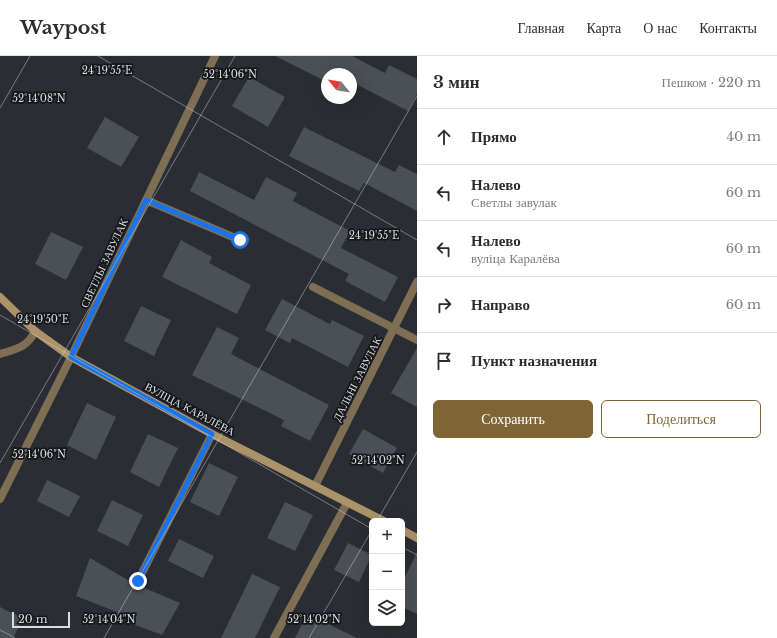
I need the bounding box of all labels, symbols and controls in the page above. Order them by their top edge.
text: Waypost [20,16,106,39]
text: Главная [517,19,564,37]
text: Карта [586,19,621,37]
text: О нас [643,19,677,37]
text: Контакты [699,19,757,37]
text: 24°19'55"E [82,64,132,77]
text: 52°14'06"N [203,68,257,81]
north arrow [321,68,357,104]
text: 3 мин [433,72,480,93]
text: Пешком · 220 m [662,74,761,91]
text: 52°14'08"N [12,92,66,105]
icon: ahead [433,126,455,148]
text: Прямо [471,127,517,146]
text: 40 m [726,128,761,145]
text: Налево [471,175,521,194]
icon: left [433,182,455,204]
text: 60 m [726,184,761,201]
text: Светлы завулак [471,194,557,211]
street label: СВЕТЛЫ ЗАВУЛАК [77,216,131,310]
text: 24°19'55"E [349,229,399,242]
route start [231,231,249,249]
text: Налево [471,231,521,250]
icon: left [433,238,455,260]
text: 60 m [726,240,761,257]
text: вуліца Каралёва [471,250,560,267]
icon: right [433,294,455,316]
text: Направо [471,295,530,314]
text: 60 m [726,296,761,313]
text: 24°19'50"E [17,313,69,326]
street label: ДАЛЬНІ ЗАВУЛАК [330,334,385,424]
icon: arrive [433,350,455,372]
text: Пункт назначения [471,351,597,370]
street label: ВУЛІЦА КАРАЛЁВА [143,379,237,439]
button: Сохранить [433,400,593,438]
button: Поделиться [601,400,761,438]
text: 52°14'06"N [12,448,66,461]
text: 52°14'02"N [351,454,405,467]
map controls [369,518,405,626]
button: + [369,518,405,554]
button: − [369,554,405,590]
route end [129,572,147,590]
button: layers [369,590,405,626]
scale bar [12,610,70,629]
text: 20 m [18,612,48,626]
text: 52°14'04"N [82,613,136,626]
text: 52°14'02"N [287,613,341,626]

